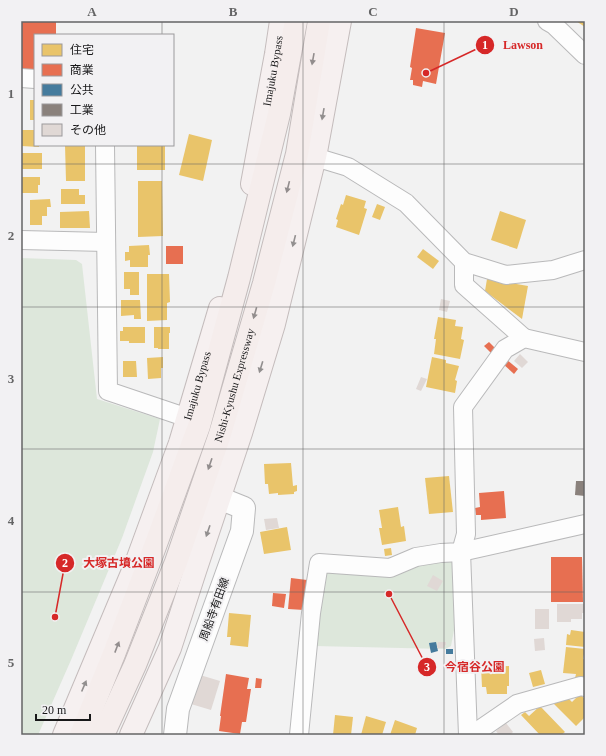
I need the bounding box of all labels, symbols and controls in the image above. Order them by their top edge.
text: A [87,4,97,19]
text: B [229,4,238,19]
text: C [368,4,378,19]
text: D [509,4,519,19]
callout: Lawson [475,33,551,57]
legend [34,34,174,146]
street label: Imajuku Bypass [261,35,285,107]
text: 1 [482,38,488,52]
text: Lawson [503,38,543,52]
text: 住宅 [70,43,94,57]
one-way arrow [309,53,315,66]
text: 商業 [70,63,94,77]
text: 公共 [70,83,94,97]
text: 1 [8,86,14,101]
text: 工業 [70,103,94,117]
one-way arrow [319,108,325,121]
text: その他 [70,123,106,137]
one-way arrow [285,181,291,193]
text: 2 [8,228,14,243]
one-way arrow [291,235,297,247]
one-way arrow [252,307,258,319]
street label: Nishi-Kyushu Expressway [212,327,257,444]
street label: Imajuku Bypass [181,350,213,422]
one-way arrow [258,361,264,373]
text: 3 [8,371,15,386]
one-way arrow [207,458,213,470]
text: 4 [8,513,15,528]
one-way arrow [205,525,211,537]
callout: 大塚古墳公園 [55,551,163,575]
text: 2 [62,556,68,570]
text: 大塚古墳公園 [83,556,155,570]
street label: 周船寺有田線 [197,576,231,642]
one-way arrow [114,641,120,653]
text: 5 [8,655,15,670]
callout: 今宿谷公園 [417,655,513,679]
text: 3 [424,660,430,674]
text: 今宿谷公園 [445,660,505,674]
one-way arrow [82,680,88,692]
scale bar [36,696,90,722]
text: 20 m [42,703,67,717]

